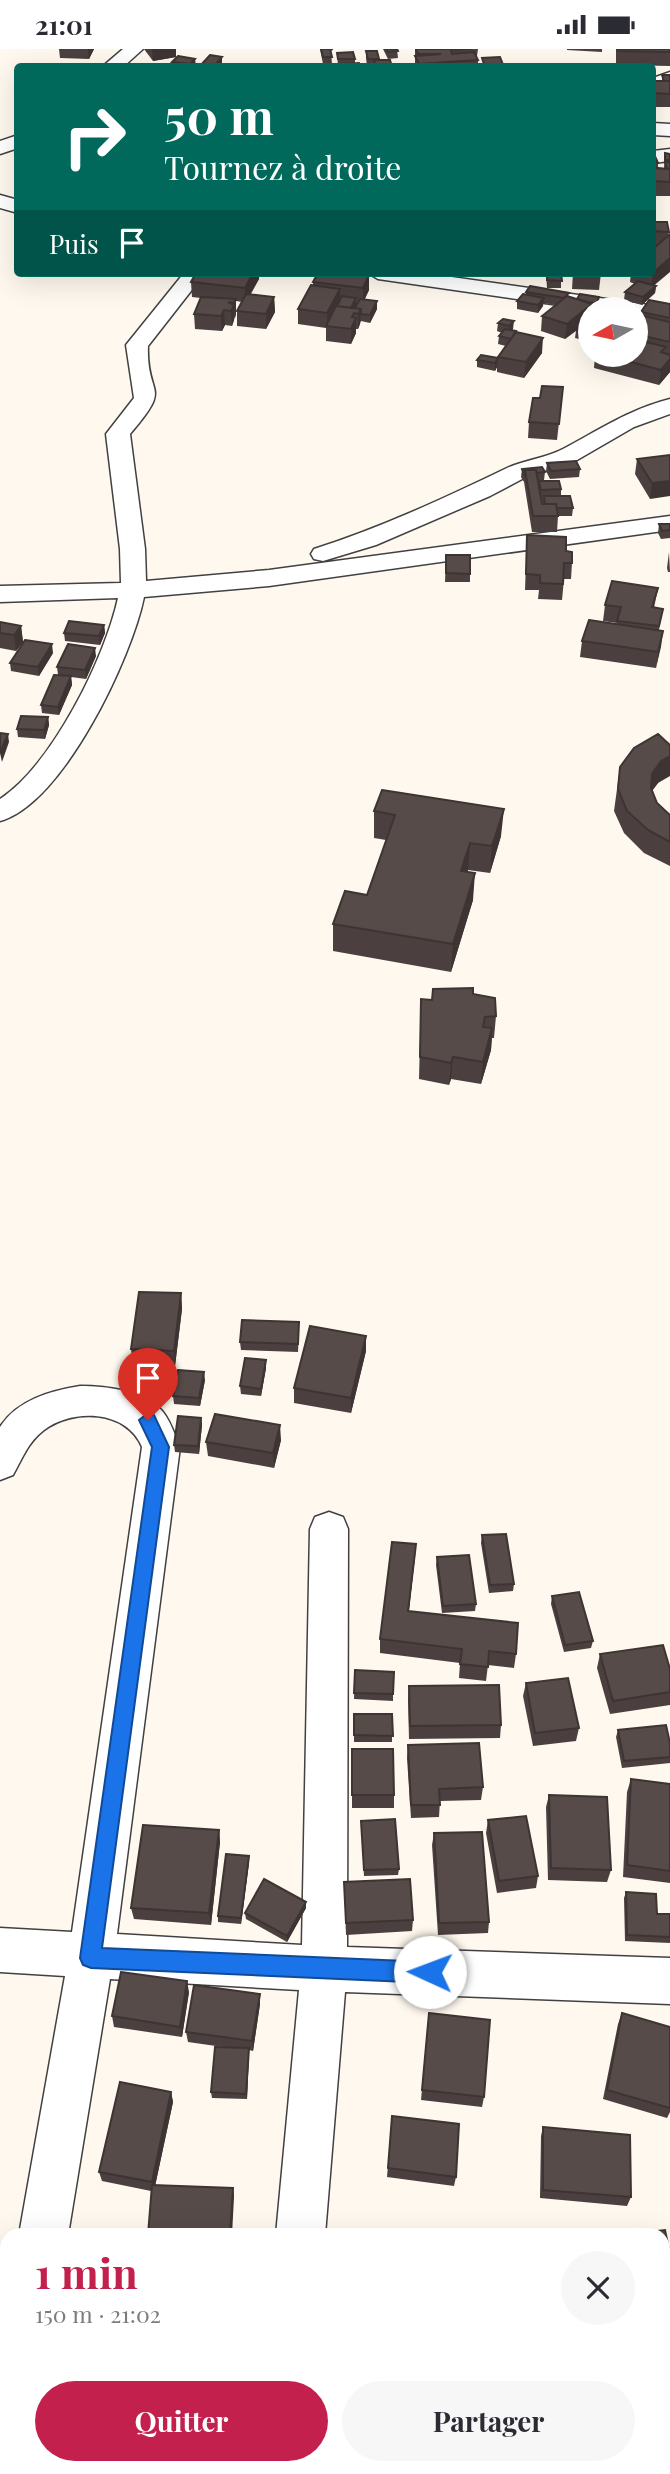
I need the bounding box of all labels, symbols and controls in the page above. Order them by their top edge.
text: 21:01 [35,7,93,42]
text: 50 m [164,82,274,147]
icon: right [49,91,140,182]
text: Tournez à droite [164,145,402,188]
icon: arrive [113,224,151,262]
text: Puis [49,226,99,261]
north arrow [578,297,648,367]
map controls [578,297,648,367]
pin [118,1348,178,1420]
icon: arrive [129,1359,167,1397]
position arrow [393,1935,467,2009]
text: 1 min [35,2244,138,2300]
button: close [561,2251,635,2325]
text: 150 m · 21:02 [35,2298,161,2329]
button: Quitter [35,2381,328,2461]
button: Partager [342,2381,635,2461]

